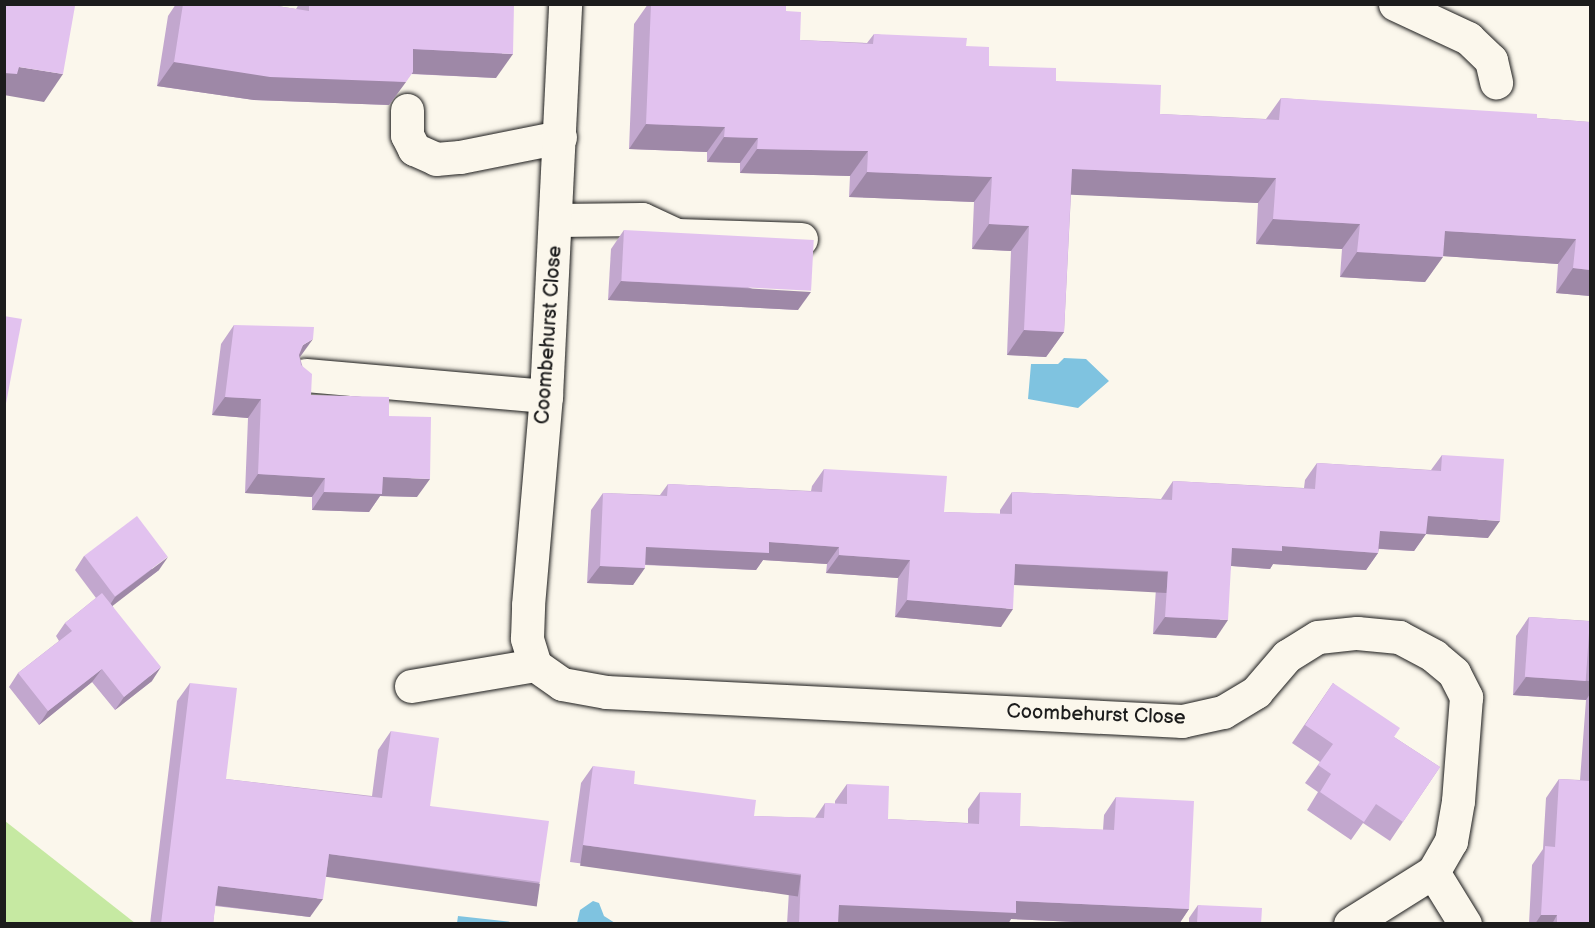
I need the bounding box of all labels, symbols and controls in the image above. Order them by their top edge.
street label: Coombehurst Close [531,245,567,425]
street label: Coombehurst Close [1006,700,1186,730]

